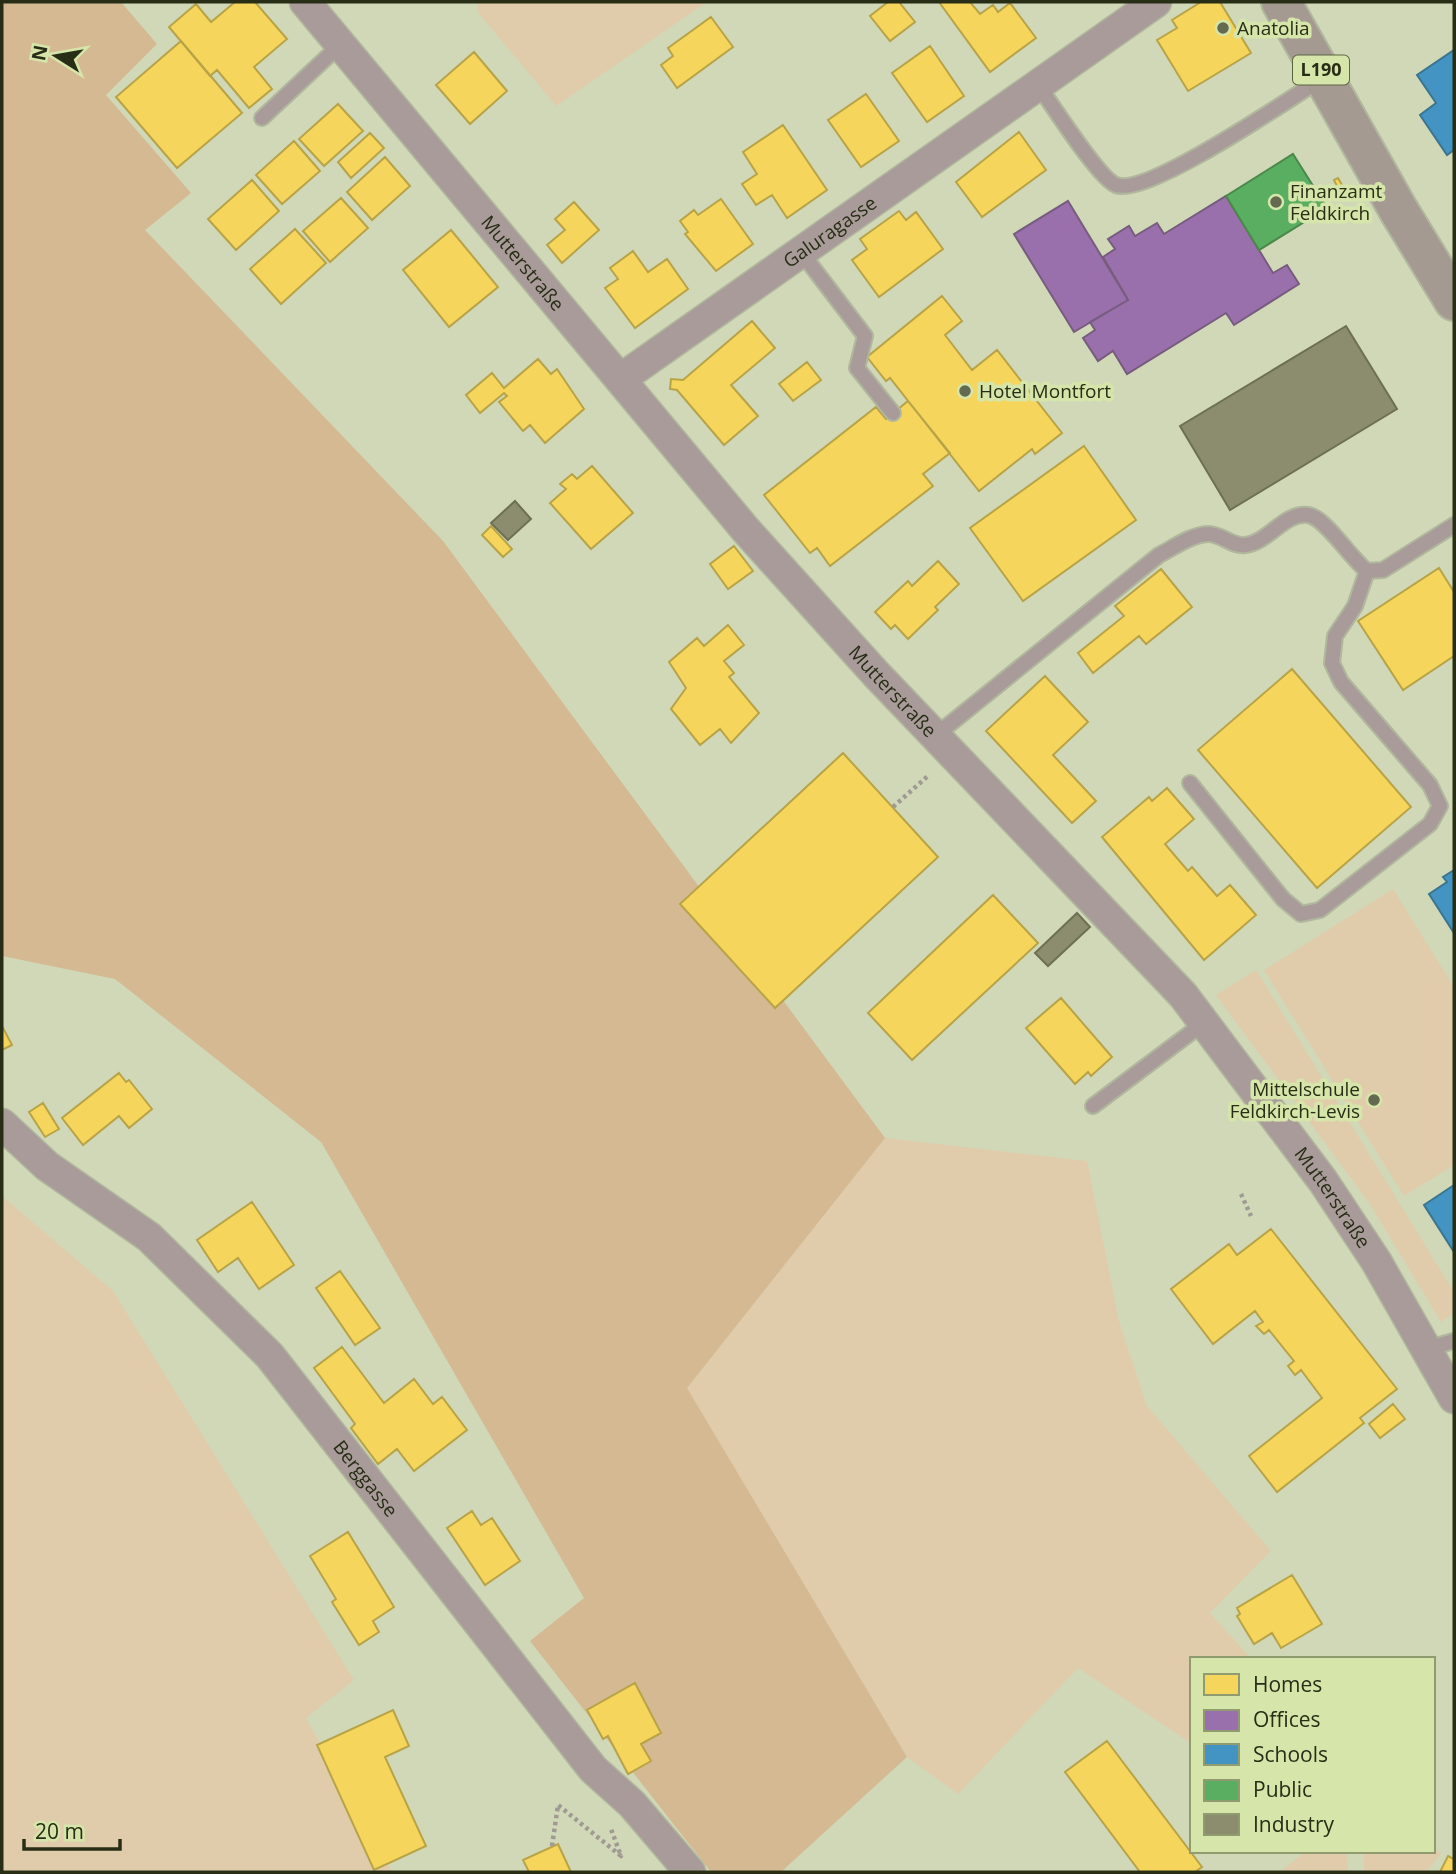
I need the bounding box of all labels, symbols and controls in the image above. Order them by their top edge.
place label: Anatolia [1237,15,1310,41]
marker: Anatolia [1215,20,1231,36]
north arrow [21,21,91,91]
text: N [25,43,54,63]
road number: L190 [1293,56,1349,84]
place label: Finanzamt Feldkirch [1290,178,1383,226]
street label: Galuragasse [778,190,882,274]
marker: Finanzamt Feldkirch [1268,194,1284,210]
street label: Mutterstraße [475,210,571,316]
place label: Hotel Montfort [979,378,1111,404]
marker: Hotel Montfort [957,383,973,399]
street label: Mutterstraße [843,640,943,743]
place label: Mittelschule Feldkirch-Levis [1230,1076,1360,1124]
marker: Mittelschule Feldkirch-Levis [1366,1092,1382,1108]
street label: Mutterstraße [1289,1142,1377,1253]
street label: Berggasse [328,1435,404,1522]
legend [1190,1657,1435,1853]
text: Homes [1253,1670,1322,1698]
text: Offices [1253,1705,1321,1733]
text: Schools [1253,1740,1328,1768]
text: Public [1253,1775,1312,1803]
scale bar [24,1808,121,1852]
text: Industry [1253,1810,1335,1838]
text: 20 m [35,1817,84,1845]

